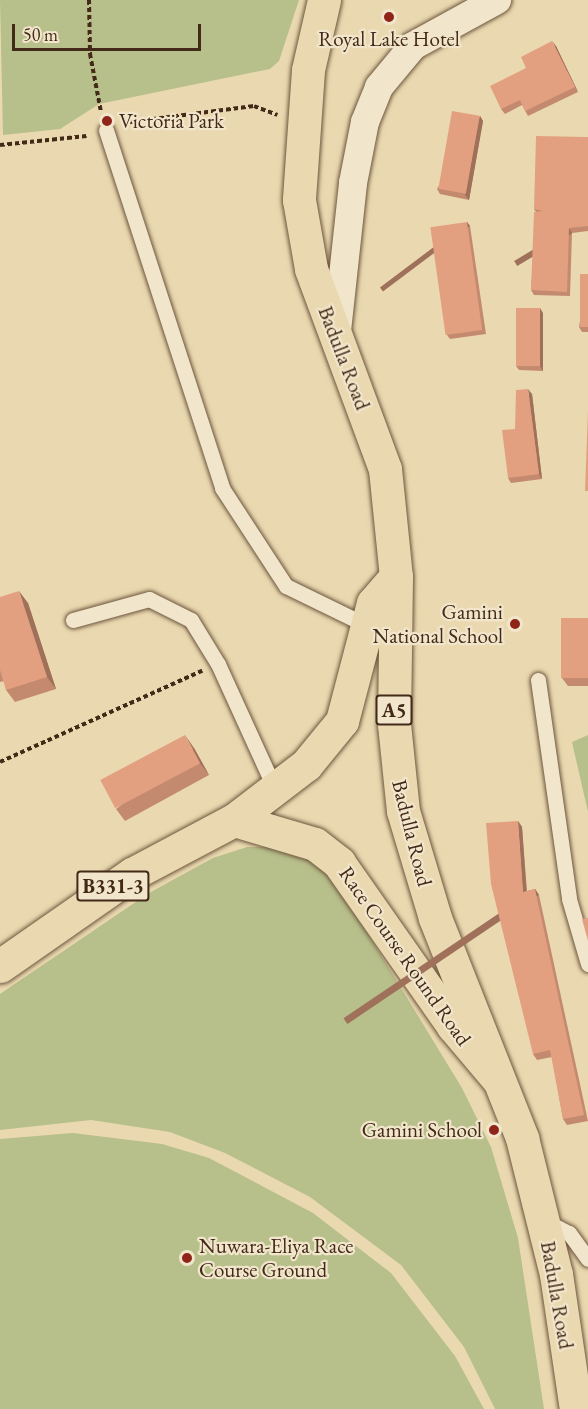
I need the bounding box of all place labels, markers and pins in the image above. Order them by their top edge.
marker: Royal Lake Hotel [382,10,396,24]
place label: Royal Lake Hotel [318,26,460,52]
place label: Victoria Park [119,108,224,134]
marker: Victoria Park [100,114,114,128]
place label: Gamini National School [373,599,503,649]
marker: Gamini National School [508,617,522,631]
place label: Gamini School [362,1117,482,1143]
marker: Gamini School [487,1123,501,1137]
place label: Nuwara-Eliya Race Course Ground [199,1233,353,1283]
marker: Nuwara-Eliya Race Course Ground [180,1251,194,1265]

